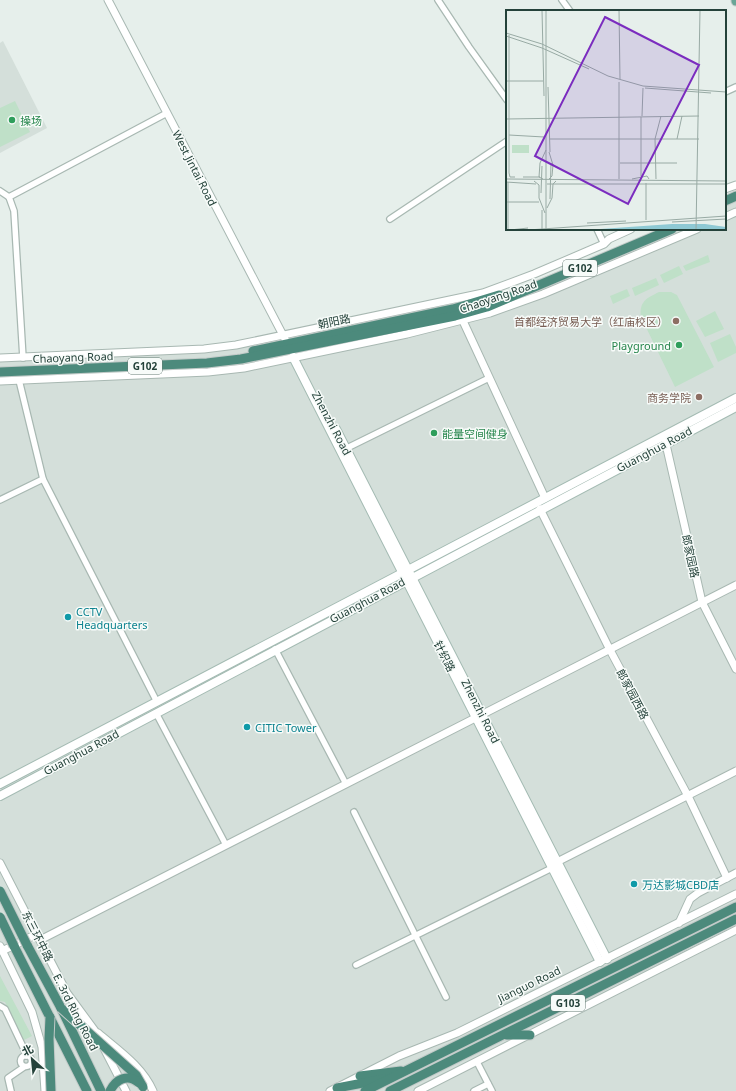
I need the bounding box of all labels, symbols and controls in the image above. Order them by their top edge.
inset map [506,10,726,230]
place label: 操场 [20,113,42,128]
marker: 操场 [7,115,17,125]
street label: West Jintai Road [169,128,221,208]
road number: G102 [563,260,597,276]
street label: Chaoyang Road [457,276,539,316]
street label: 朝阳路 [316,310,352,332]
place label: 首都经济贸易大学（红庙校区） [514,314,668,329]
marker: 首都经济贸易大学（红庙校区） [671,316,681,326]
place label: Playground [612,338,671,353]
marker: Playground [674,340,684,350]
street label: Chaoyang Road [32,348,114,366]
road number: G102 [128,358,162,374]
street label: Zhenzhi Road [309,388,355,458]
place label: 商务学院 [647,390,691,405]
marker: 商务学院 [694,392,704,402]
street label: Guanghua Road [614,423,694,475]
place label: 能量空间健身 [442,426,508,441]
marker: 能量空间健身 [429,428,439,438]
street label: 郎家园路 [679,533,703,579]
street label: Guanghua Road [327,574,407,626]
place label: CCTV Headquarters [76,604,148,632]
marker: CCTV Headquarters [63,612,73,622]
street label: 针织路 [431,638,459,674]
street label: 郎家园西路 [613,666,653,722]
street label: Zhenzhi Road [458,676,504,746]
place label: CITIC Tower [255,720,317,735]
marker: CITIC Tower [242,722,252,732]
street label: Guanghua Road [41,726,121,778]
place label: 万达影城CBD店 [642,877,719,892]
marker: 万达影城CBD店 [629,879,639,889]
street label: 东三环中路 [19,908,57,964]
street label: Jianguo Road [494,962,563,1006]
street label: E. 3rd Ring Road [50,971,102,1053]
road number: G103 [551,995,585,1011]
north arrow [12,1039,52,1079]
text: 北 [19,1040,36,1059]

